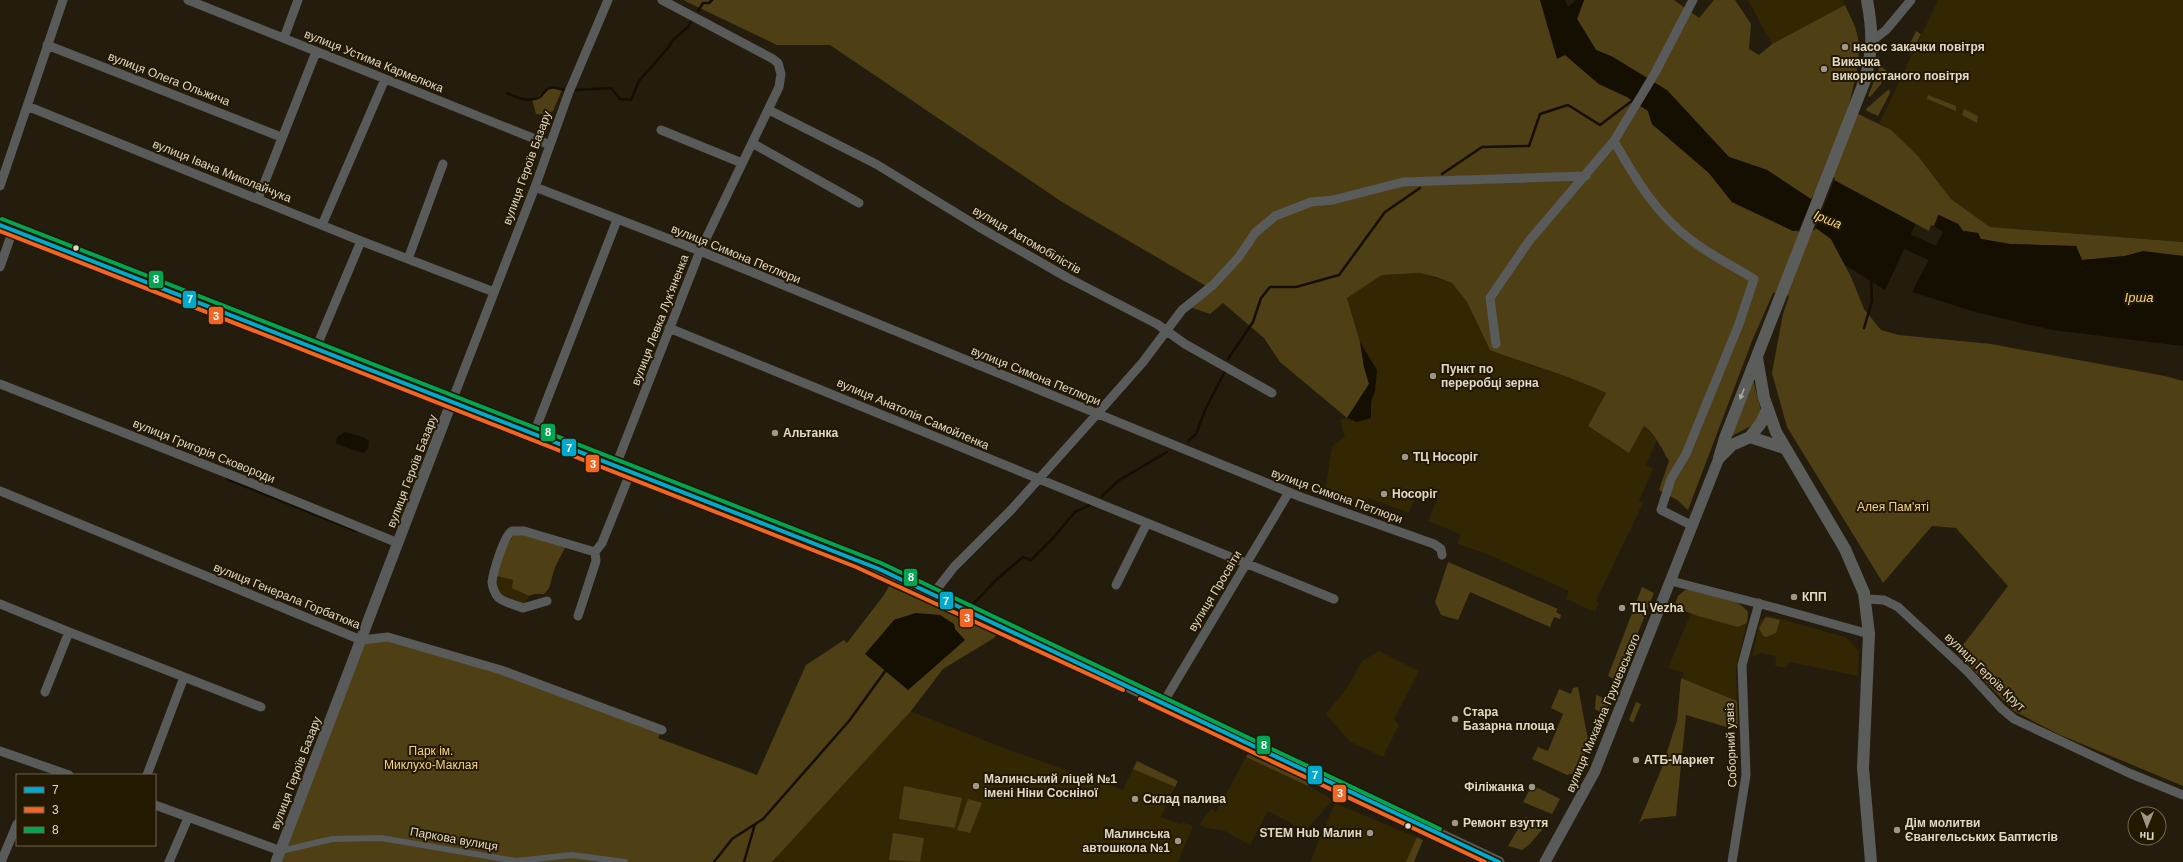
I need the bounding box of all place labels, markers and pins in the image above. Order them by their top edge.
place label: насос закачки повітря [1853,40,1985,54]
marker: насос закачки повітря [1840,42,1850,52]
place label: Викачка використаного повітря [1832,55,1969,83]
marker: Викачка використаного повітря [1819,64,1829,74]
unlabelled marker [71,243,81,253]
place label: Пункт по переробці зерна [1441,362,1539,390]
marker: Пункт по переробці зерна [1428,371,1438,381]
place label: Альтанка [783,426,838,440]
marker: Альтанка [770,428,780,438]
place label: ТЦ Носоріг [1413,450,1478,464]
marker: ТЦ Носоріг [1400,452,1410,462]
place label: Носоріг [1392,487,1438,501]
marker: Носоріг [1379,489,1389,499]
place label: КПП [1802,590,1827,604]
marker: КПП [1789,592,1799,602]
place label: ТЦ Vezha [1630,601,1684,615]
marker: ТЦ Vezha [1617,603,1627,613]
place label: Стара Базарна площа [1463,705,1555,733]
marker: Стара Базарна площа [1450,714,1460,724]
place label: АТБ-Маркет [1644,753,1715,767]
marker: АТБ-Маркет [1631,755,1641,765]
place label: Малинський ліцей №1 імені Ніни Сосніної [984,772,1117,800]
place label: Філіжанка [1464,780,1524,794]
marker: Малинський ліцей №1 імені Ніни Сосніної [971,781,981,791]
marker: Філіжанка [1527,782,1537,792]
place label: Склад палива [1143,792,1226,806]
marker: Склад палива [1130,794,1140,804]
place label: Ремонт взуття [1463,816,1548,830]
place label: Дім молитви Євангельських Баптистів [1905,816,2058,844]
marker: Ремонт взуття [1450,818,1460,828]
unlabelled marker [1403,821,1413,831]
marker: Дім молитви Євангельських Баптистів [1892,825,1902,835]
place label: STEM Hub Малин [1260,826,1362,840]
place label: Малинська автошкола №1 [1082,827,1170,855]
marker: STEM Hub Малин [1365,828,1375,838]
marker: Малинська автошкола №1 [1173,836,1183,846]

